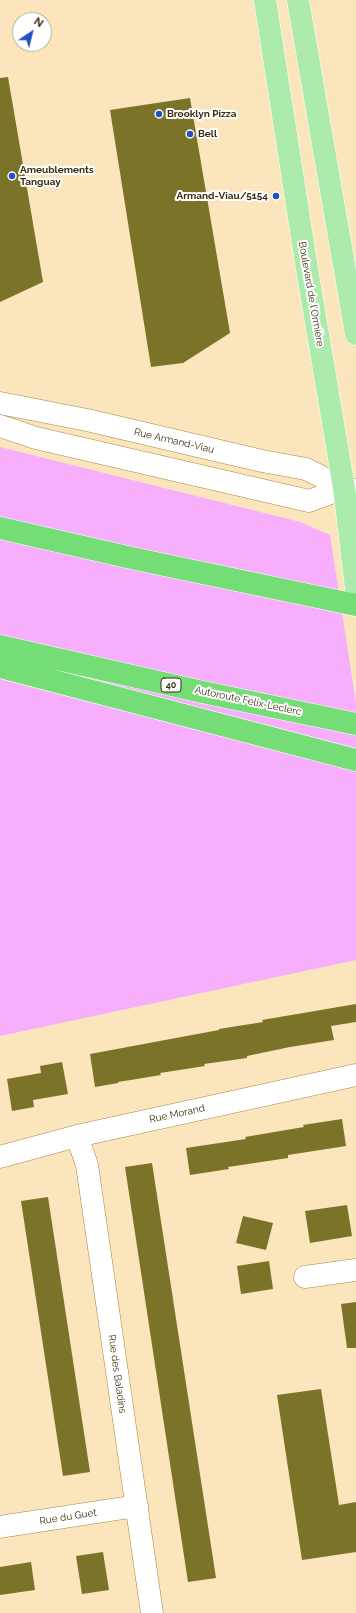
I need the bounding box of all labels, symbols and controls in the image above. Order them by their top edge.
north arrow [12,12,52,52]
text: N [31,15,46,30]
place label: Brooklyn Pizza [167,108,237,120]
marker: Brooklyn Pizza [154,109,164,119]
place label: Bell [198,128,217,140]
marker: Bell [185,129,195,139]
place label: Ameublements Tanguay [20,164,94,188]
marker: Ameublements Tanguay [7,171,17,181]
place label: Armand-Viau/5154 [176,190,268,202]
marker: Armand-Viau/5154 [271,191,281,201]
street label: Boulevard de l'Ormière [296,241,326,347]
street label: Rue Armand-Viau [133,426,215,456]
road number: 40 [161,678,181,692]
street label: Autoroute Félix-Leclerc [194,684,302,718]
street label: Rue Morand [148,1102,206,1126]
street label: Rue des Baladins [106,1334,128,1414]
street label: Rue du Guet [39,1507,97,1527]

